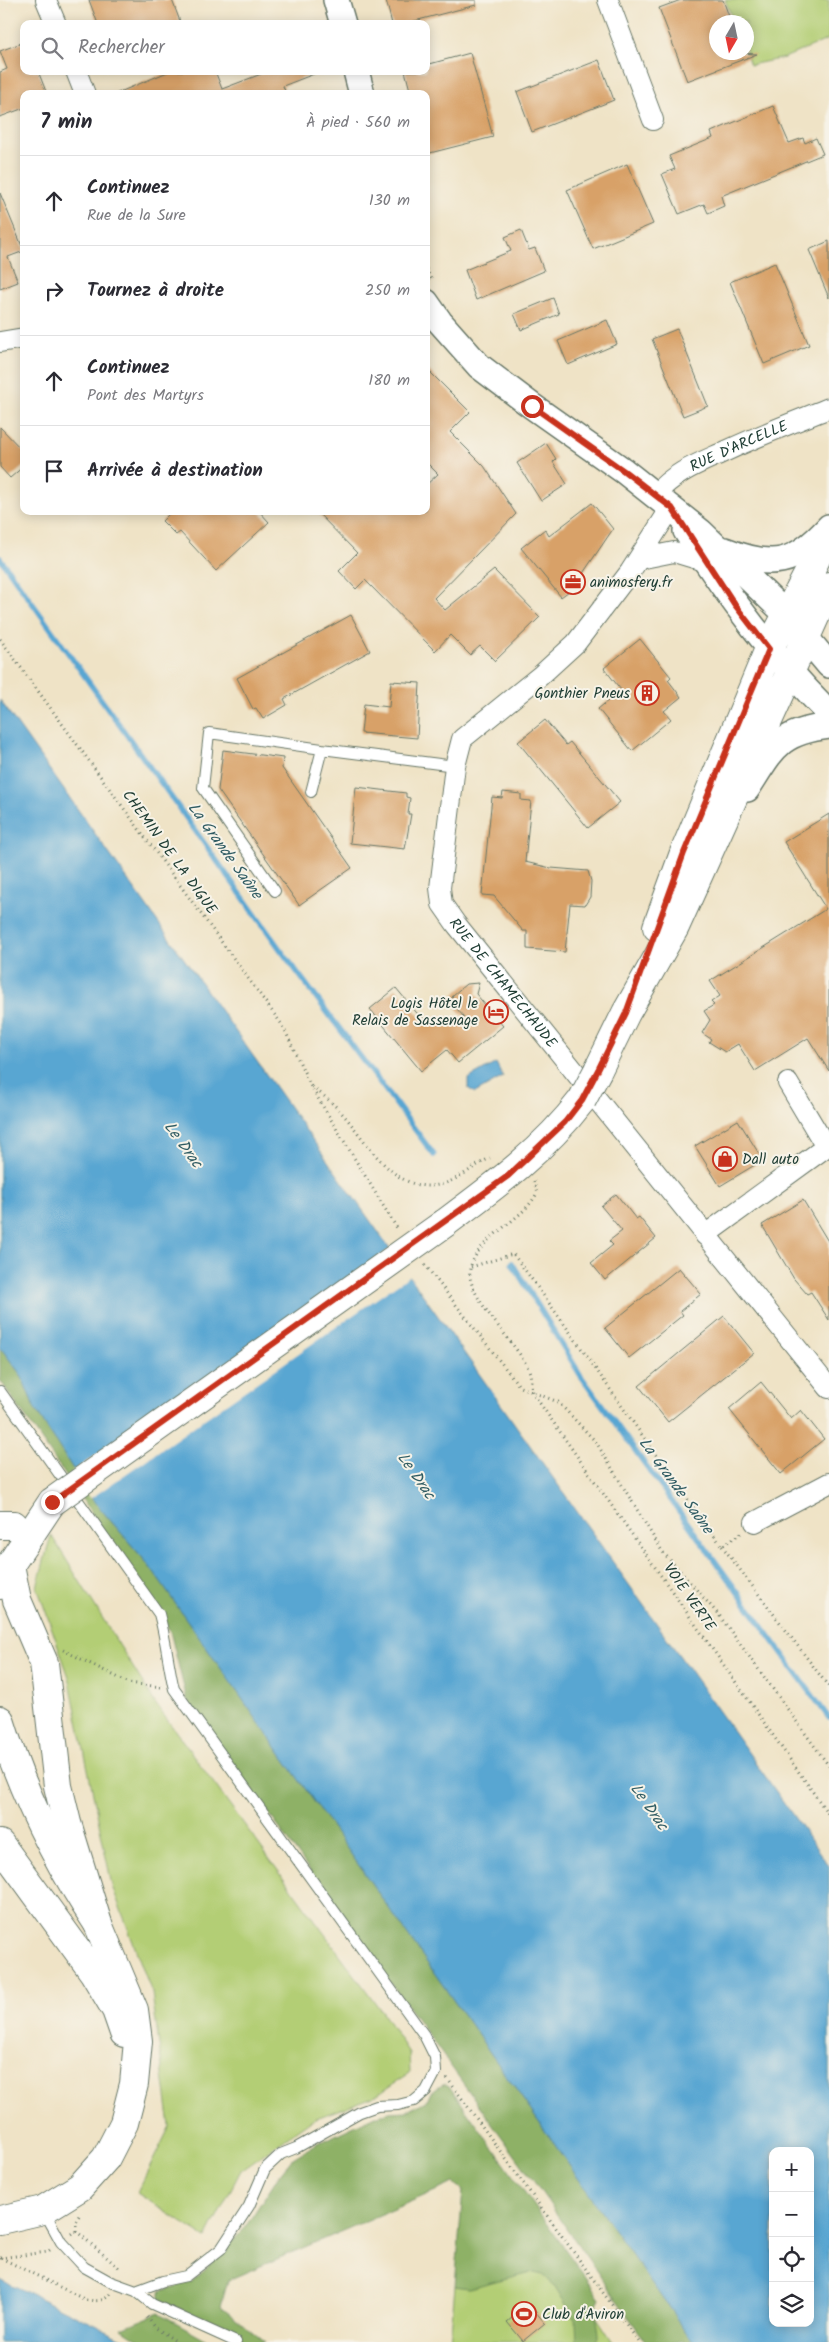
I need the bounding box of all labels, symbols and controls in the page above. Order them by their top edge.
north arrow [709,15,754,60]
search box [20,20,430,75]
text: Rechercher [78,33,165,63]
icon: search [38,34,66,62]
text: 7 min [40,106,92,139]
text: À pied · 560 m [306,110,410,135]
text: Continuez [87,173,170,203]
icon: ahead [40,187,68,215]
text: 130 m [369,188,410,213]
text: Rue de la Sure [87,203,186,228]
text: Tournez à droite [87,276,224,306]
icon: right [40,277,68,305]
text: 250 m [365,278,410,303]
text: Continuez [87,353,170,383]
icon: ahead [40,367,68,395]
text: 180 m [368,368,410,393]
text: Pont des Martyrs [87,383,204,408]
route start [521,395,544,418]
street label: RUE D'ARCELLE [686,414,793,479]
text: Arrivée à destination [87,456,263,486]
icon: arrive [40,457,68,485]
office icon: animosfery.fr [560,569,586,595]
place label: animosfery.fr [590,571,673,595]
building icon: Gonthier Pneus [634,680,660,706]
place label: Gonthier Pneus [534,682,631,706]
street label: CHEMIN DE LA DIGUE [116,785,224,921]
water label: La Grande Saône [181,797,270,906]
street label: RUE DE CHAMECHAUDE [442,913,563,1055]
place label: Logis Hôtel le Relais de Sassenage [352,992,478,1033]
hotel icon: Logis Hôtel le Relais de Sassenage [483,999,509,1025]
water label: Le Drac [157,1116,209,1175]
shop icon: Dall auto [712,1146,738,1172]
place label: Dall auto [742,1148,799,1172]
water label: La Grande Saône [632,1432,721,1541]
water label: Le Drac [390,1447,442,1506]
route end [41,1491,64,1514]
street label: VOIE VERTE [657,1558,722,1638]
water label: Le Drac [623,1778,675,1837]
map controls [769,2147,814,2327]
button: + [769,2147,814,2192]
button: − [769,2192,814,2237]
button: locate [769,2237,814,2282]
button: layers [769,2282,814,2327]
sports icon: Club d'Aviron [511,2301,537,2327]
place label: Club d'Aviron [542,2303,624,2327]

